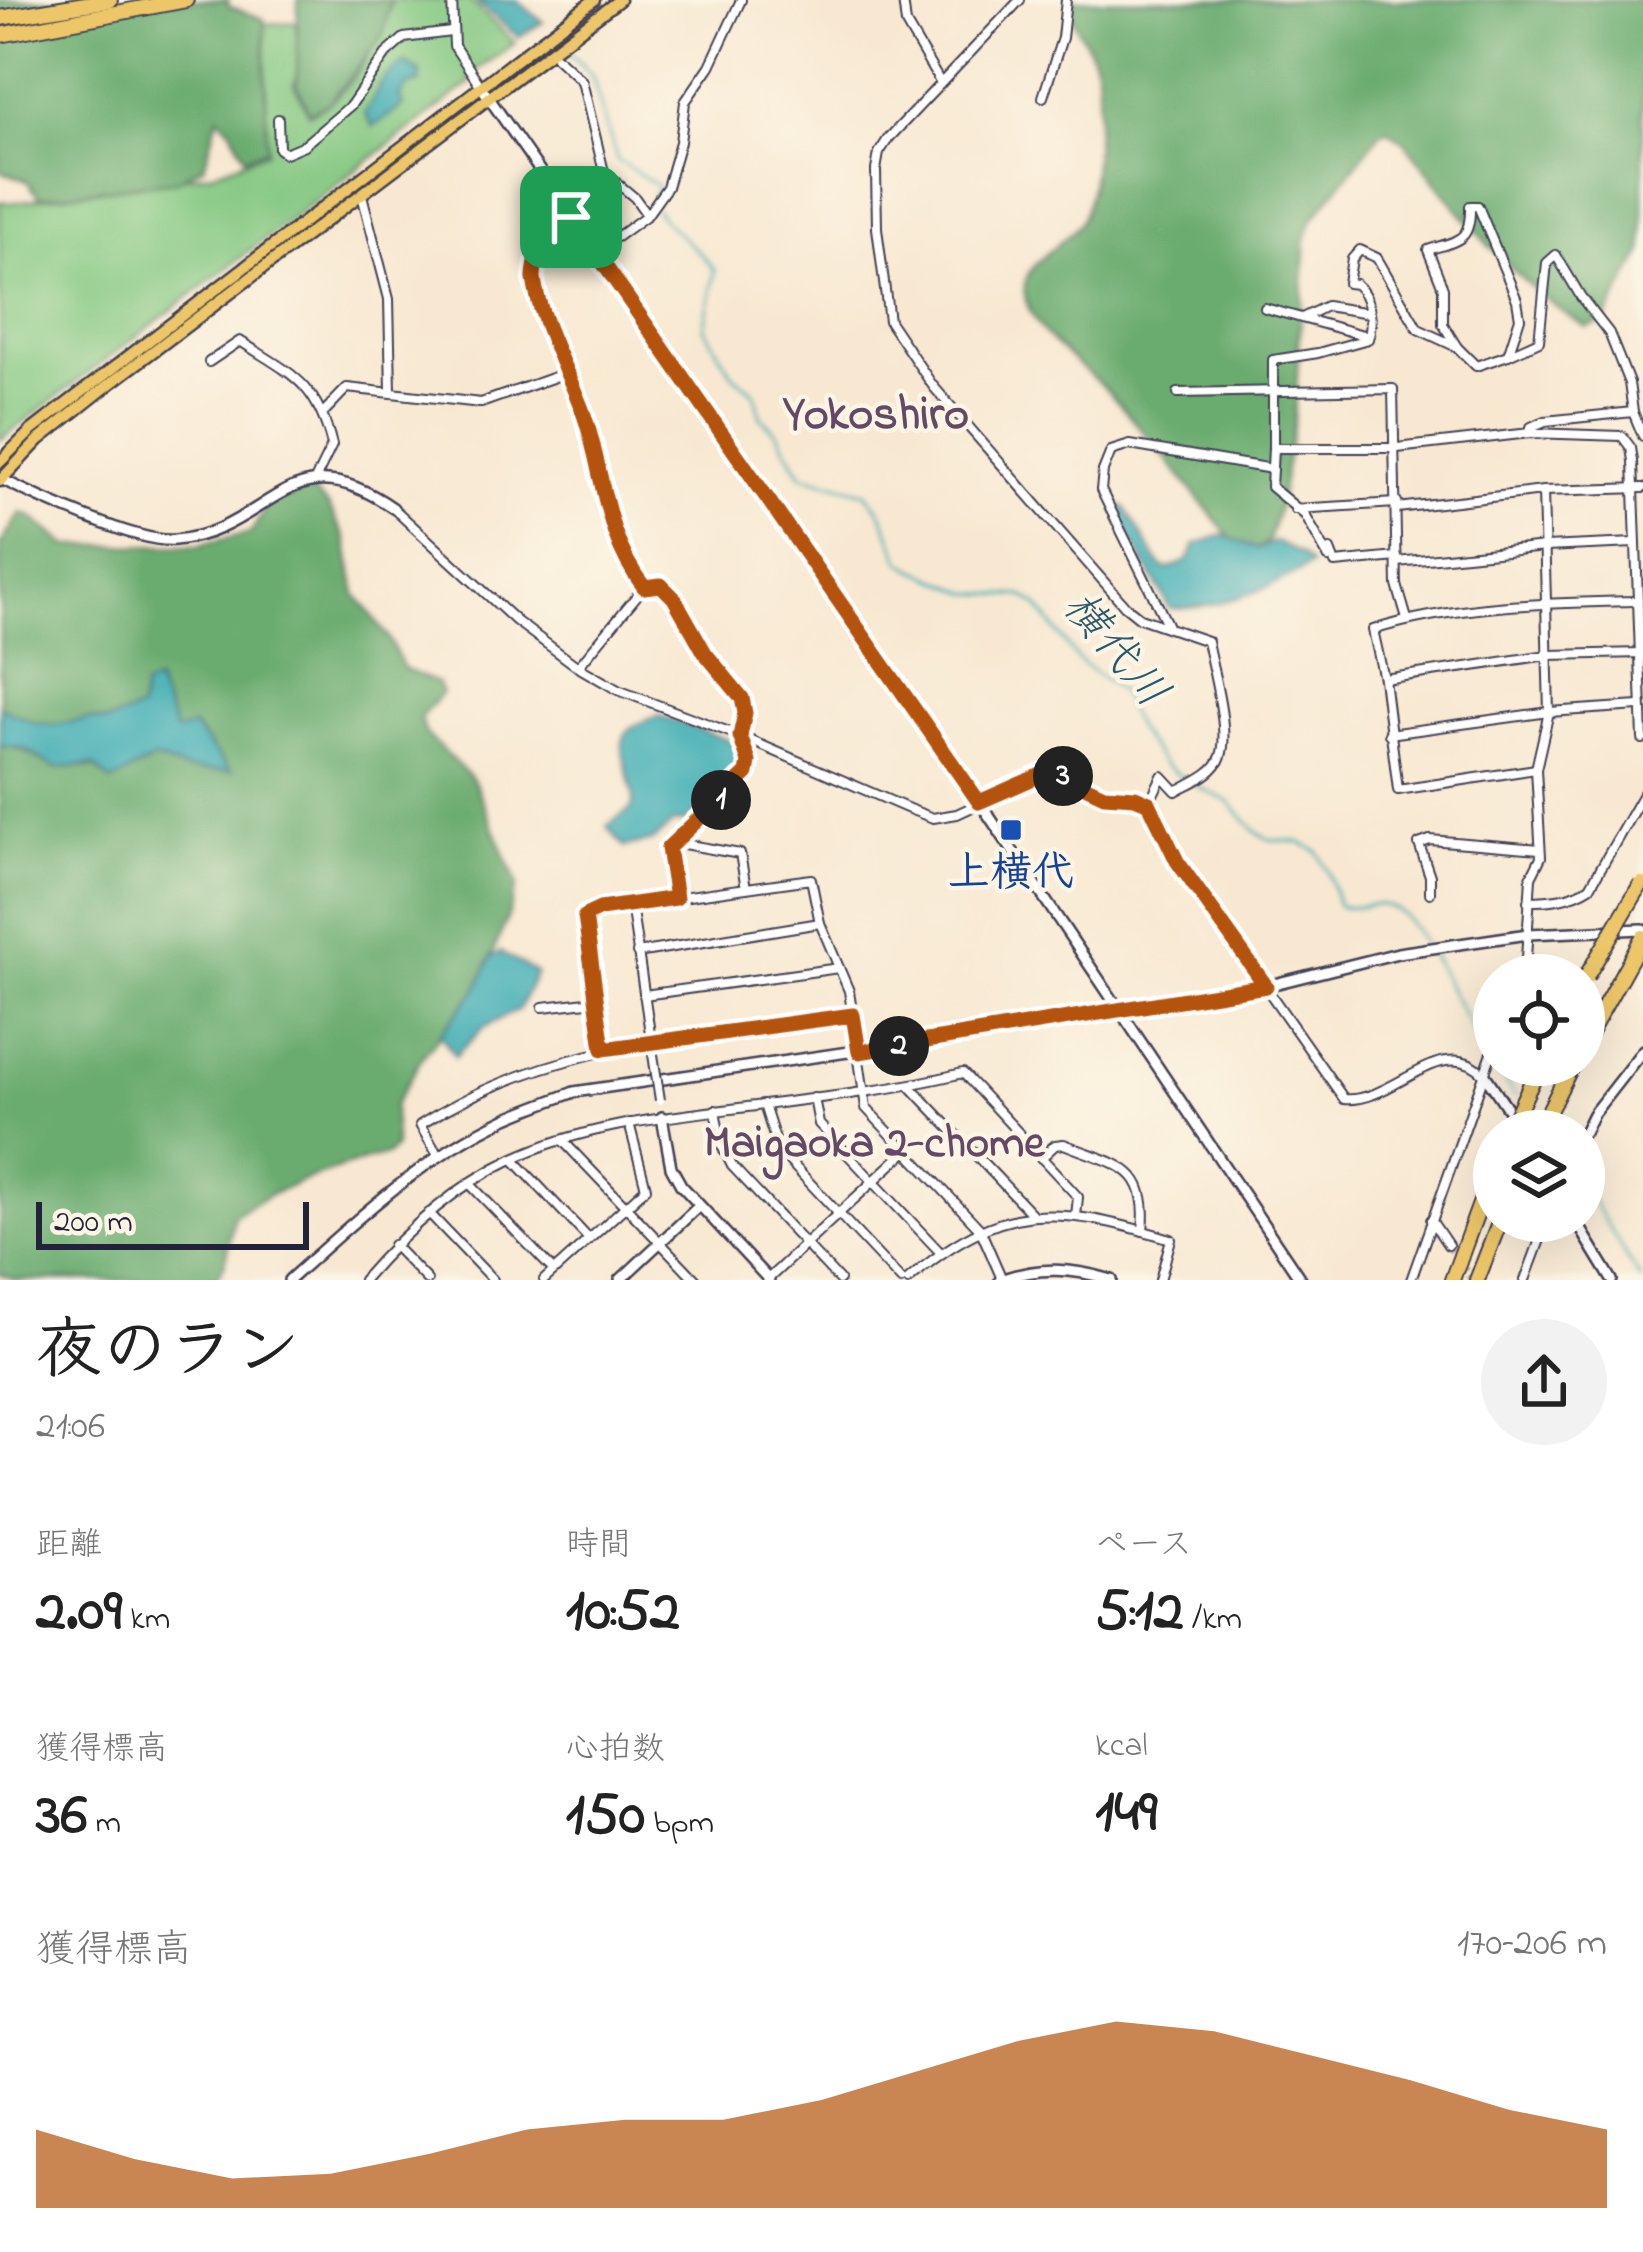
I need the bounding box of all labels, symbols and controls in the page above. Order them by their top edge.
pin [520,166,622,268]
icon: arrive [538,184,604,250]
district label: Yokoshiro [782,381,969,451]
water label: 横代川 [1045,578,1183,724]
pin: 3 [1033,746,1093,806]
text: 3 [1056,752,1070,800]
pin: 1 [691,770,751,830]
text: 1 [716,776,726,824]
marker: 上横代 [998,817,1024,843]
place label: 上横代 [948,844,1074,905]
map controls [1473,954,1605,1242]
button: locate [1473,954,1605,1086]
pin: 2 [869,1016,929,1076]
text: 2 [891,1022,907,1070]
button: layers [1473,1110,1605,1242]
district label: Maigaoka 2-chome [704,1112,1046,1180]
scale bar [36,1196,309,1249]
text: 200 m [54,1199,133,1247]
text: 夜のラン [36,1306,300,1402]
button: share [1481,1319,1607,1445]
text: 21:06 [36,1399,105,1456]
text: 距離 [36,1522,102,1570]
text: 時間 [566,1522,632,1570]
text: ペース [1095,1522,1192,1570]
text: 2.09 [36,1570,122,1657]
text: 10:52 [566,1570,680,1657]
text: 5:12 [1095,1570,1184,1657]
text: km [122,1596,170,1644]
text: /km [1184,1596,1242,1644]
text: kcal [1095,1723,1148,1771]
text: 獲得標高 [36,1726,168,1774]
text: 心拍数 [566,1726,665,1774]
text: 149 [1095,1771,1157,1858]
text: 36 [36,1774,87,1861]
text: 150 [566,1774,645,1861]
text: m [87,1800,121,1848]
text: bpm [645,1800,714,1848]
text: 170–206 m [1457,1916,1607,1973]
text: 獲得標高 [36,1923,192,1980]

